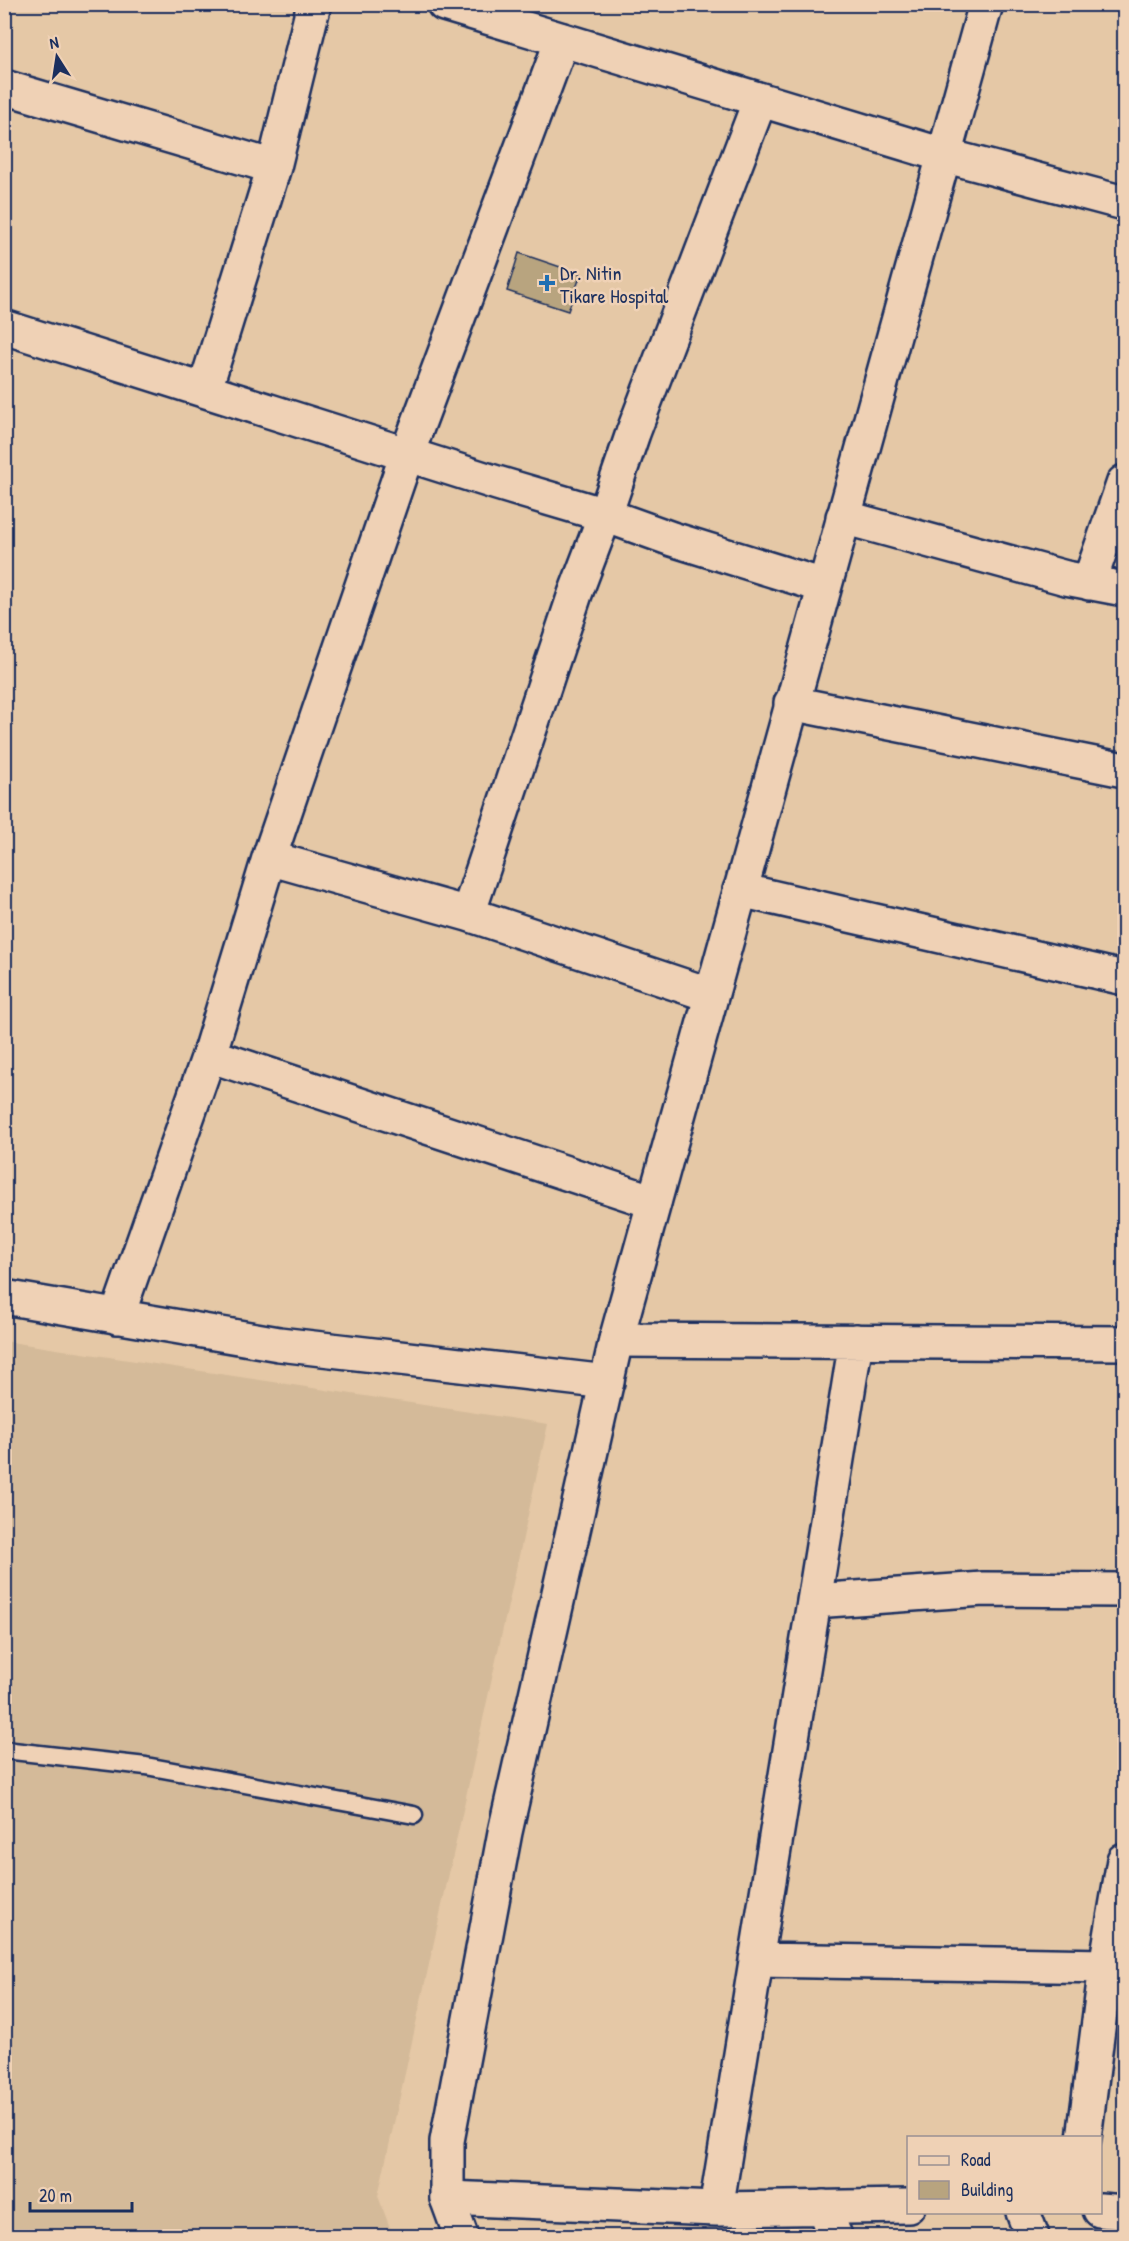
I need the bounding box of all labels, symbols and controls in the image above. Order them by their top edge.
north arrow [27,27,87,87]
text: N [47,31,61,54]
place label: Dr. Nitin Tikare Hospital [560,259,669,309]
marker: Dr. Nitin Tikare Hospital [538,274,556,292]
legend [907,2136,1102,2214]
text: Road [961,2147,991,2172]
scale bar [30,2175,132,2213]
text: Building [961,2177,1013,2202]
text: 20 m [39,2183,72,2208]

